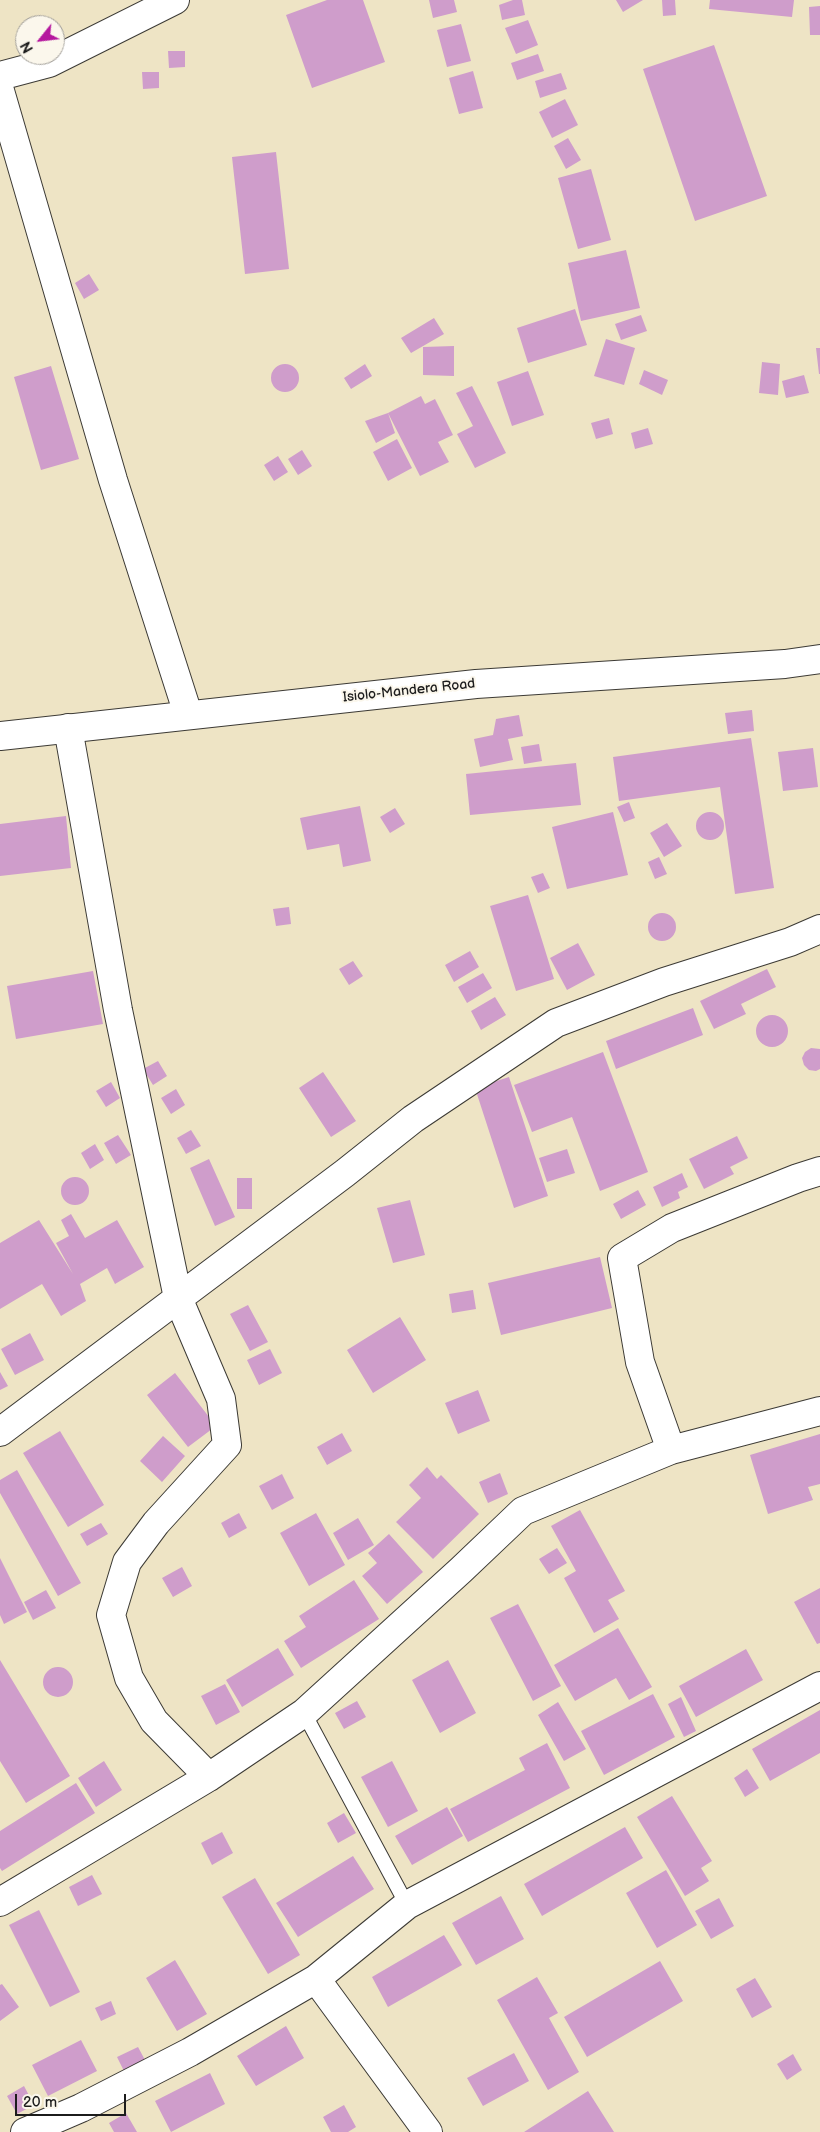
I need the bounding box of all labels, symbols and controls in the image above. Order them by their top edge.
north arrow [15,15,65,65]
text: N [17,38,37,56]
street label: Isiolo-Mandera Road [342,676,476,706]
scale bar [18,2084,129,2116]
text: 20 m [23,2093,57,2112]

